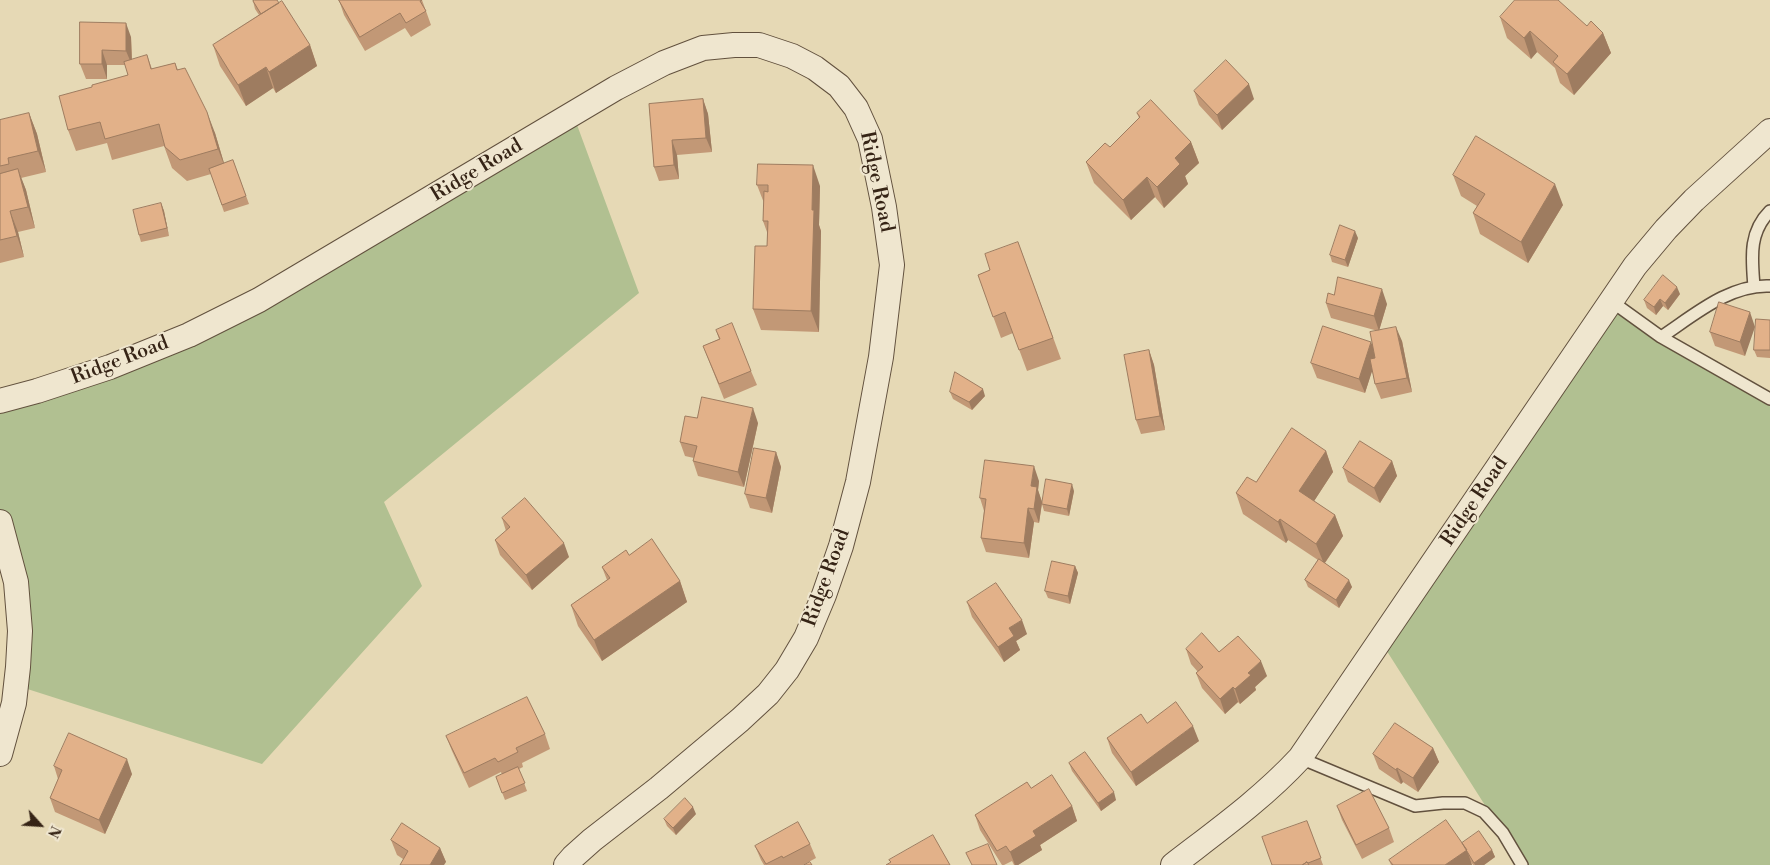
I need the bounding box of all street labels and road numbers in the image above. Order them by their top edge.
street label: Ridge Road [854,129,898,235]
street label: Ridge Road [427,134,527,208]
street label: Ridge Road [68,331,172,391]
street label: Ridge Road [1436,453,1514,551]
street label: Ridge Road [798,526,856,630]

